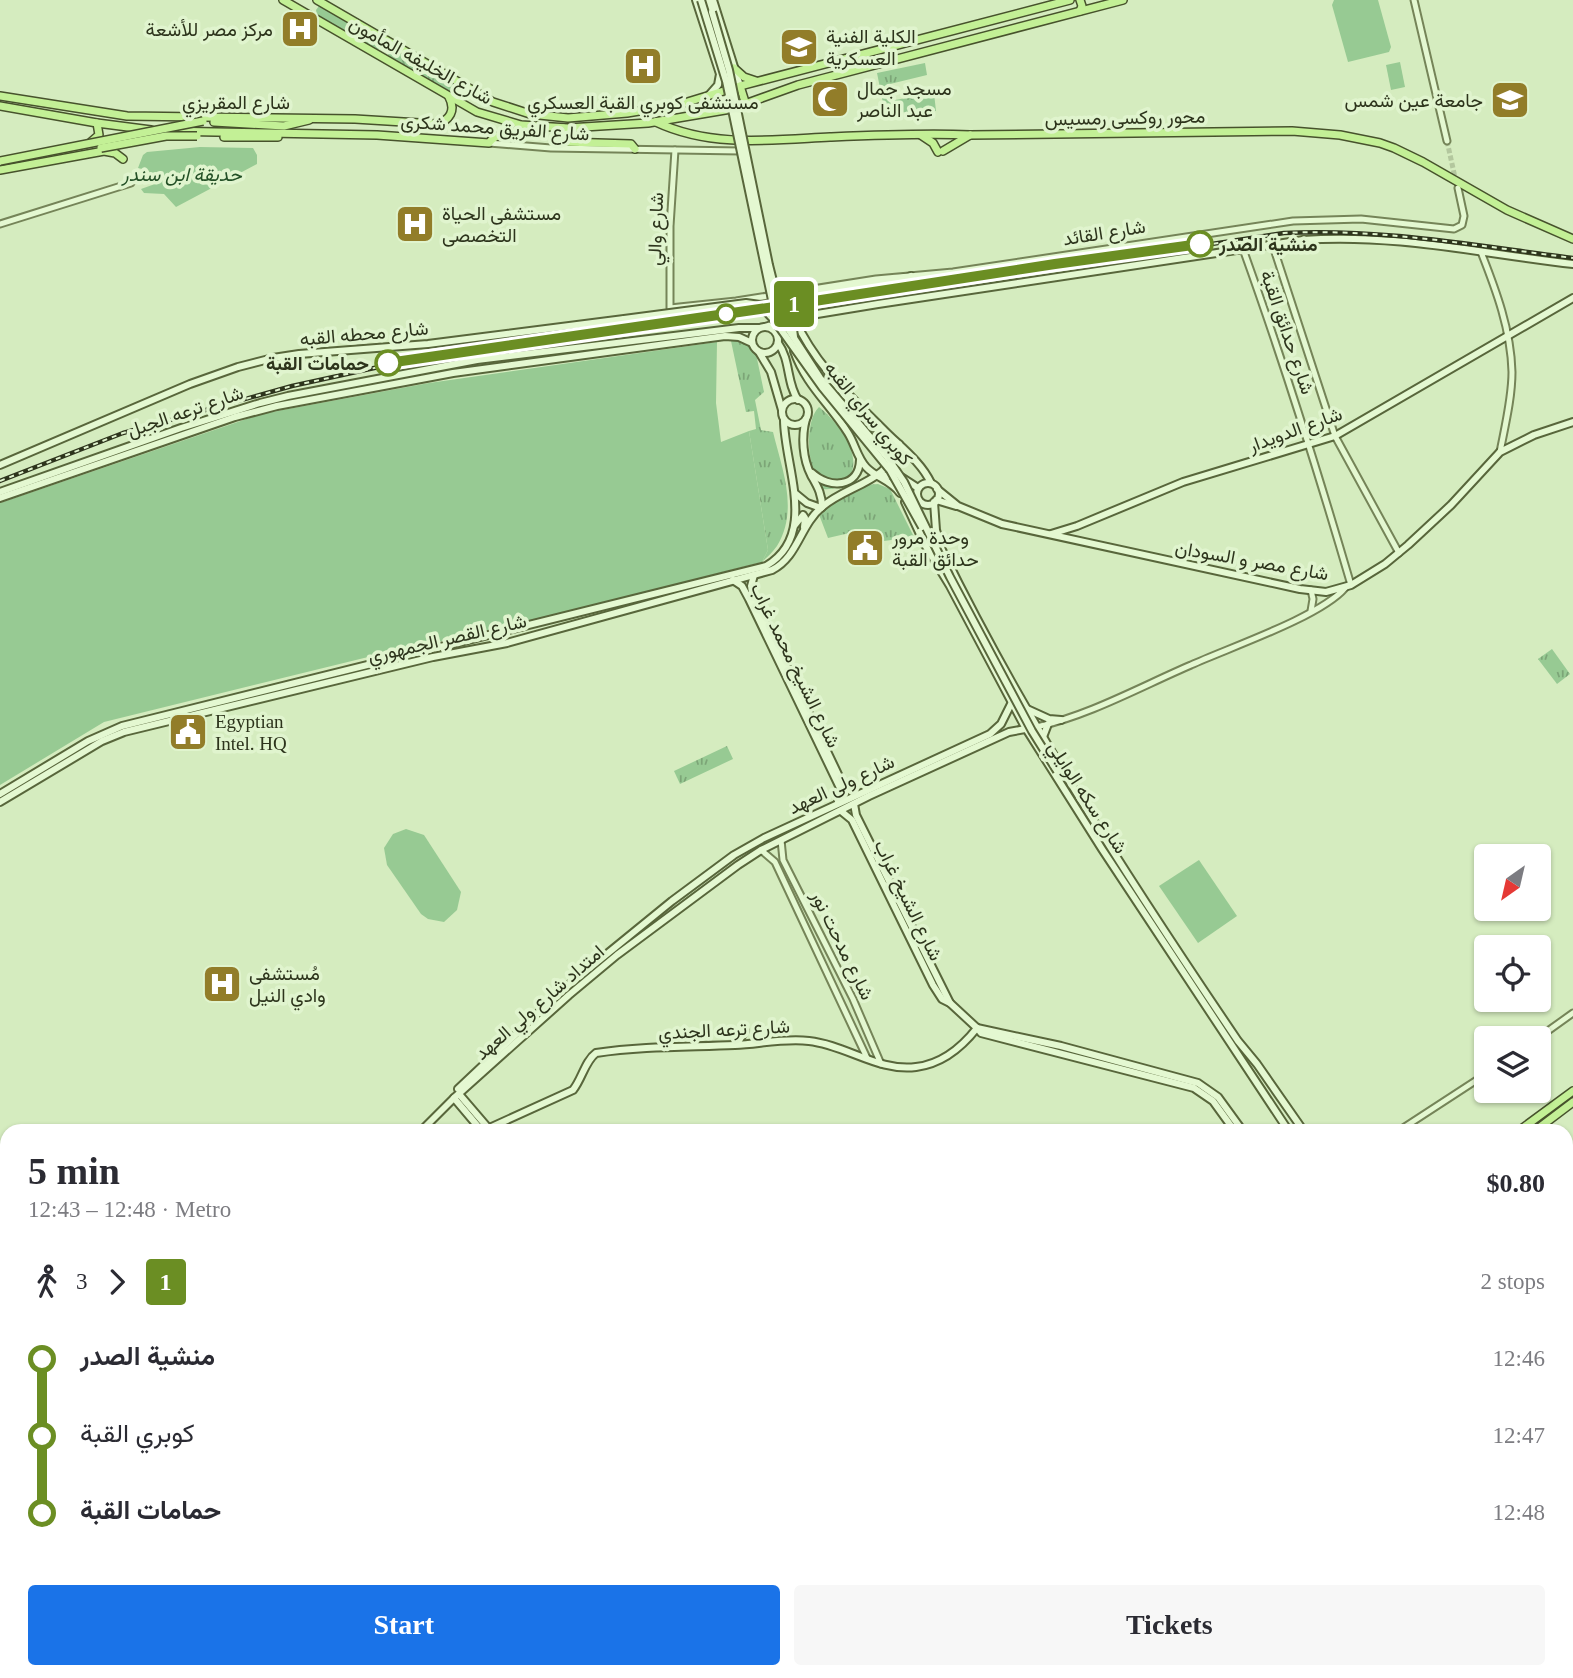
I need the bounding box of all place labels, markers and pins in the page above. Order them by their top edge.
hospital icon: مركز مصر للأشعة [279,8,321,50]
place label: مركز مصر للأشعة [146,19,273,41]
school or university icon: الكلية الفنية العسكرية [778,26,820,68]
place label: الكلية الفنية العسكرية [826,26,916,70]
hospital icon: مستشفى كوبري القبة العسكري [622,45,664,87]
mosque icon: مسجد جمال عبد الناصر [809,78,851,120]
place label: مسجد جمال عبد الناصر [856,78,952,122]
school or university icon: جامعة عين شمس [1489,79,1531,121]
place label: جامعة عين شمس [1344,90,1483,112]
place label: مستشفى كوبري القبة العسكري [527,92,759,118]
hospital icon: مستشفى الحياة التخصصى [394,203,436,245]
place label: مستشفى الحياة التخصصى [442,203,561,247]
marker: منشية الصدر [1187,231,1213,257]
place label: منشية الصدر [1218,234,1318,257]
unlabelled marker [716,304,736,324]
marker: حمامات القبة [375,350,401,376]
place label: حمامات القبة [266,353,369,375]
public building icon: وحدة مرور حدائق القبة [844,527,886,569]
place label: وحدة مرور حدائق القبة [891,527,979,571]
public building icon: Egyptian Intel. HQ [167,711,209,753]
place label: Egyptian Intel. HQ [215,711,287,754]
hospital icon: مُستشفى وادي النيل [201,963,243,1005]
place label: مُستشفى وادي النيل [249,963,326,1011]

